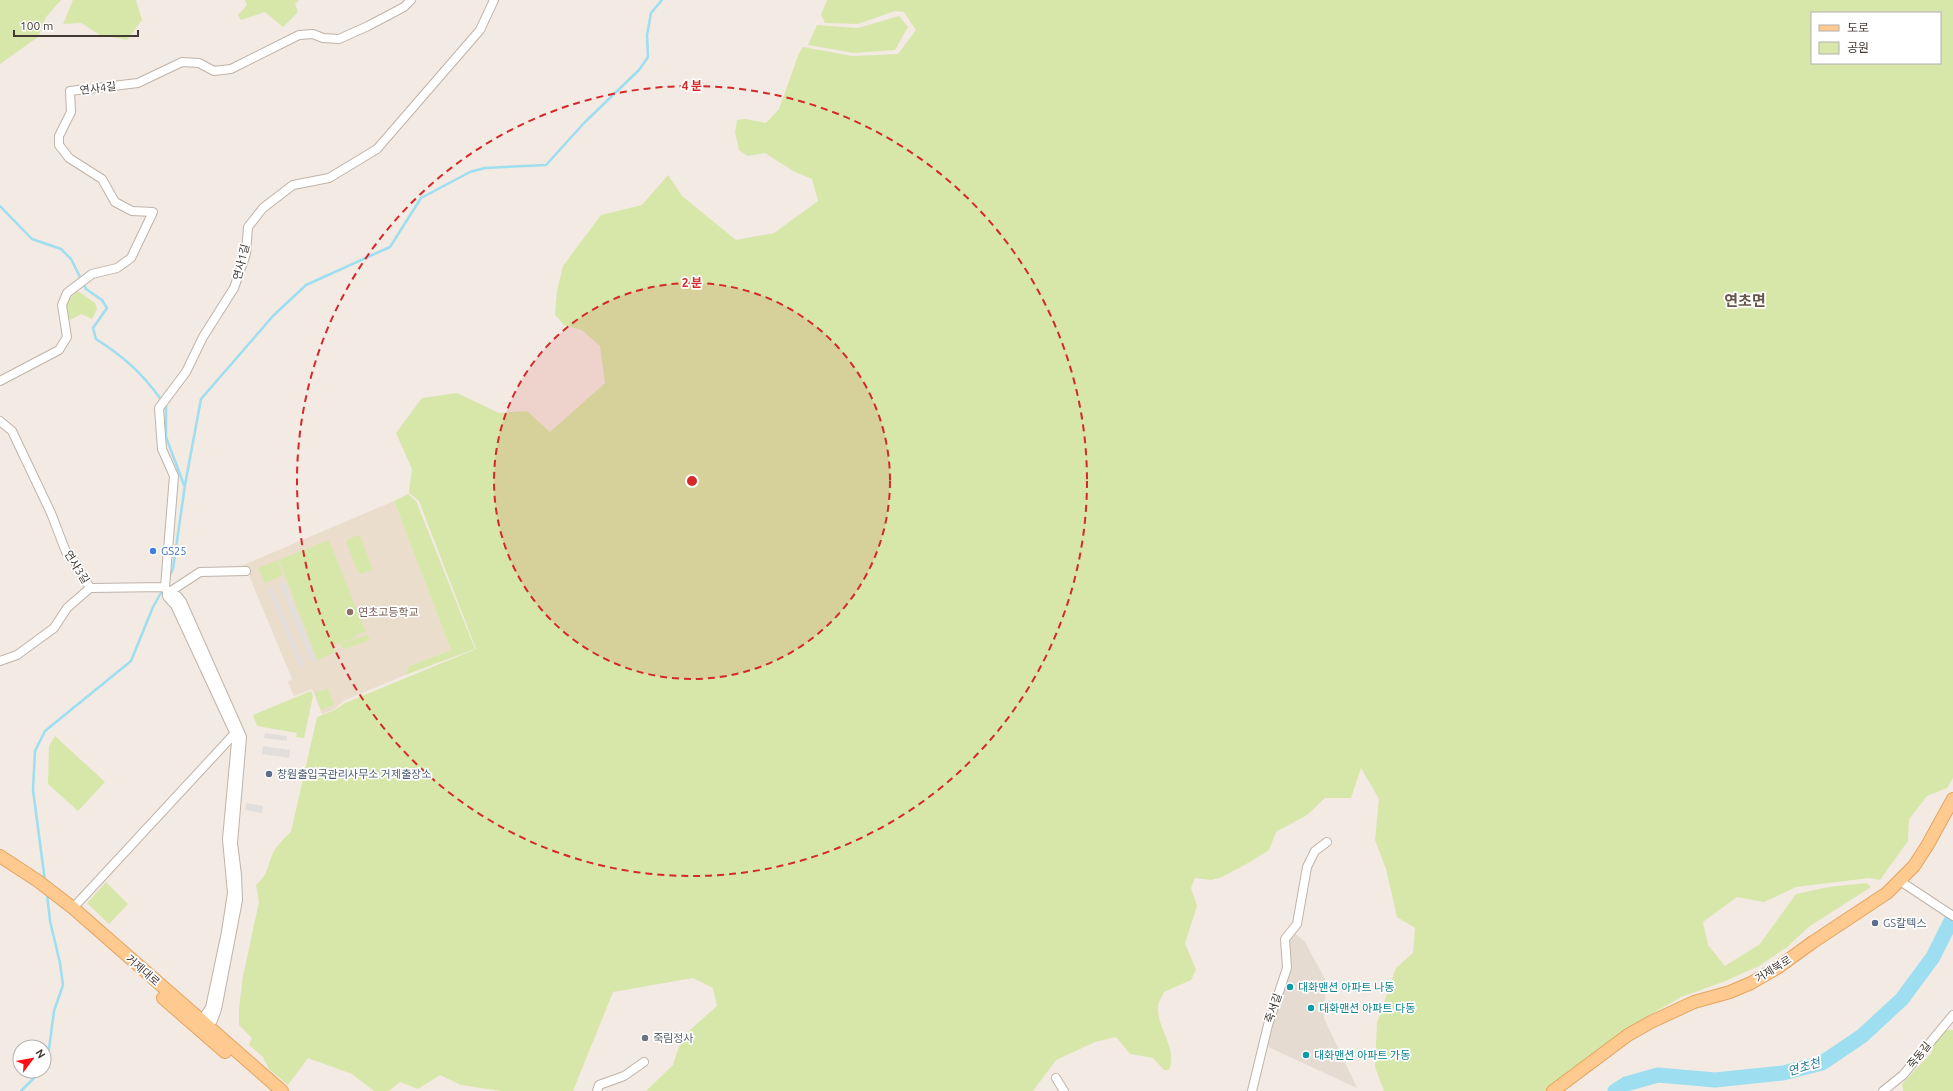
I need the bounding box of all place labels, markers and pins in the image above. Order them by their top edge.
centre of rings [685,474,699,488]
place label: GS25 [161,545,186,557]
marker: GS25 [148,546,158,556]
place label: 연초고등학교 [358,606,419,618]
marker: 연초고등학교 [345,607,355,617]
place label: 창원출입국관리사무소 거제출장소 [277,768,431,780]
marker: 창원출입국관리사무소 거제출장소 [264,769,274,779]
place label: GS칼텍스 [1883,917,1926,929]
marker: GS칼텍스 [1870,918,1880,928]
place label: 대화맨션 아파트 나동 [1298,981,1394,993]
marker: 대화맨션 아파트 나동 [1285,982,1295,992]
place label: 대화맨션 아파트 다동 [1319,1002,1415,1014]
marker: 대화맨션 아파트 다동 [1306,1003,1316,1013]
place label: 죽림정사 [653,1032,693,1044]
marker: 죽림정사 [640,1033,650,1043]
place label: 대화맨션 아파트 가동 [1314,1049,1410,1061]
marker: 대화맨션 아파트 가동 [1301,1050,1311,1060]

